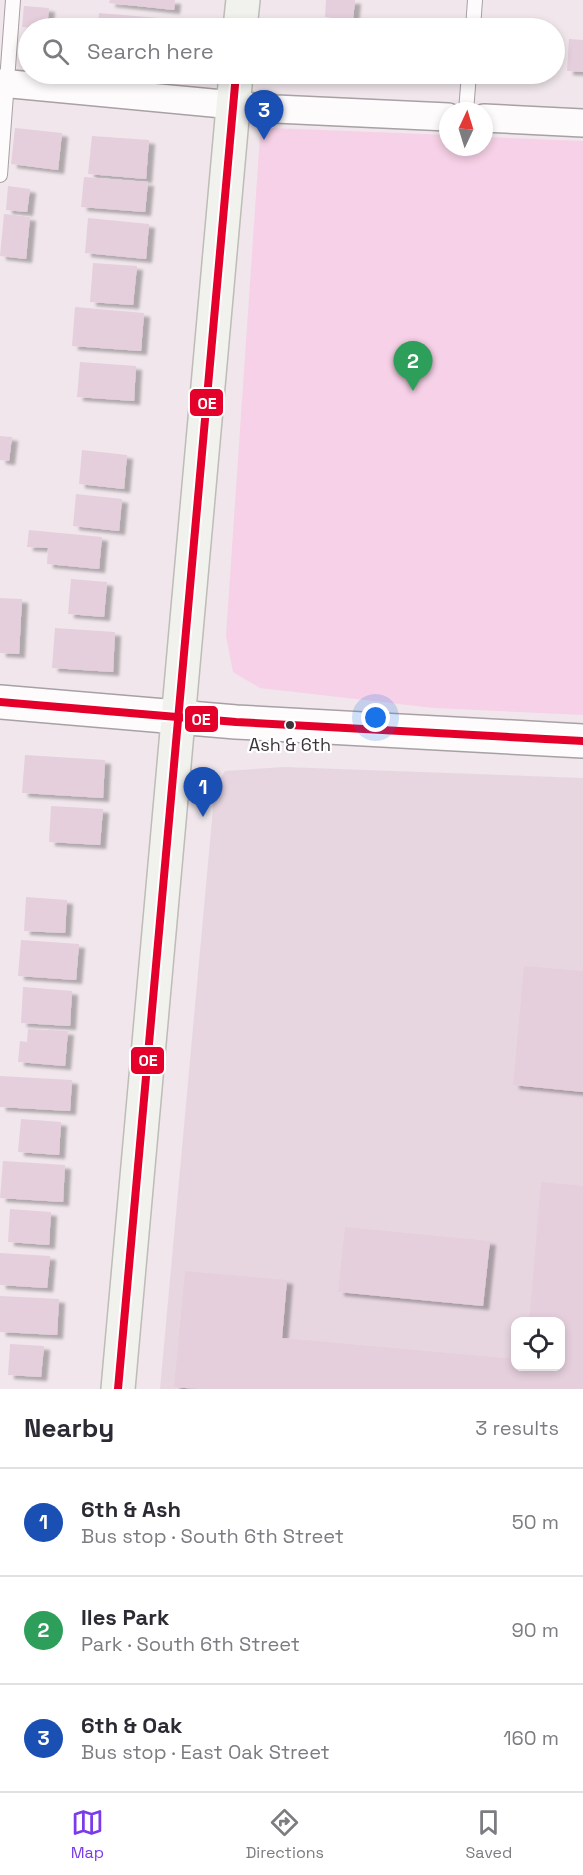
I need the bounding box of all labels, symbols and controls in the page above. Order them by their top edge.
search box [18,18,565,84]
icon: search [39,35,72,68]
text: Search here [87,37,214,65]
pin: 3 [244,90,284,140]
north arrow [439,102,493,156]
pin: 2 [394,342,432,391]
line badge: 0E [189,388,224,417]
text: 0E [197,393,217,414]
your location [361,703,390,732]
line badge: 0E [184,705,219,733]
text: 0E [191,709,211,730]
marker: Ash & 6th [284,719,296,731]
place label: Ash & 6th [249,733,331,756]
pin: 1 [184,768,222,817]
line badge: 0E [130,1046,165,1075]
text: 0E [138,1050,158,1071]
map controls [511,1317,565,1371]
button: locate [511,1317,565,1371]
text: Nearby [24,1411,114,1445]
text: 3 results [475,1415,559,1441]
text: 6th & Ash [81,1495,181,1523]
text: 1 [39,1509,48,1535]
text: 50 m [512,1509,559,1535]
text: Bus stop · South 6th Street [81,1523,344,1549]
text: Iles Park [81,1603,169,1631]
text: 2 [38,1617,49,1643]
text: 90 m [512,1617,559,1643]
text: Park · South 6th Street [81,1631,300,1657]
text: 6th & Oak [81,1711,182,1739]
text: 3 [37,1725,50,1751]
text: 160 m [503,1725,559,1751]
text: Bus stop · East Oak Street [81,1739,330,1765]
tab: Map [71,1806,104,1863]
tab: Directions [246,1806,324,1863]
tab: Saved [466,1806,512,1863]

